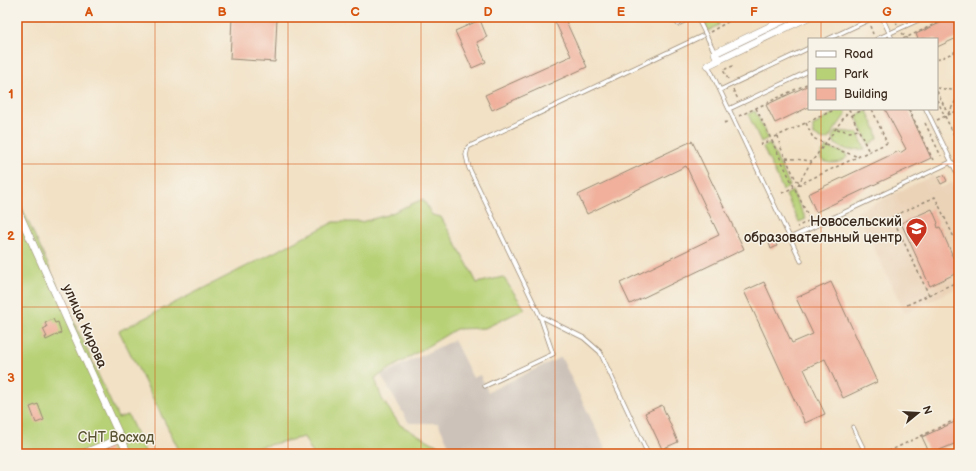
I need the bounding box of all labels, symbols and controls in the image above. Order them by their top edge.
text: A [84,4,93,20]
text: B [217,4,227,20]
text: C [350,4,360,20]
text: D [483,4,493,20]
text: E [617,4,626,20]
text: F [750,4,758,20]
text: G [882,4,892,20]
legend [808,38,938,110]
text: Road [844,47,873,62]
text: Park [844,67,868,82]
text: 1 [8,86,14,102]
text: Building [844,87,888,102]
place label: Новосельский образовательный центр [744,213,902,246]
school or university icon: Новосельский образовательный центр [904,216,930,249]
text: 2 [7,228,15,244]
street label: улица Кирова [59,281,111,371]
text: 3 [7,370,15,386]
north arrow [898,393,938,433]
text: N [920,404,934,416]
park label: СНТ Восход [78,429,155,446]

